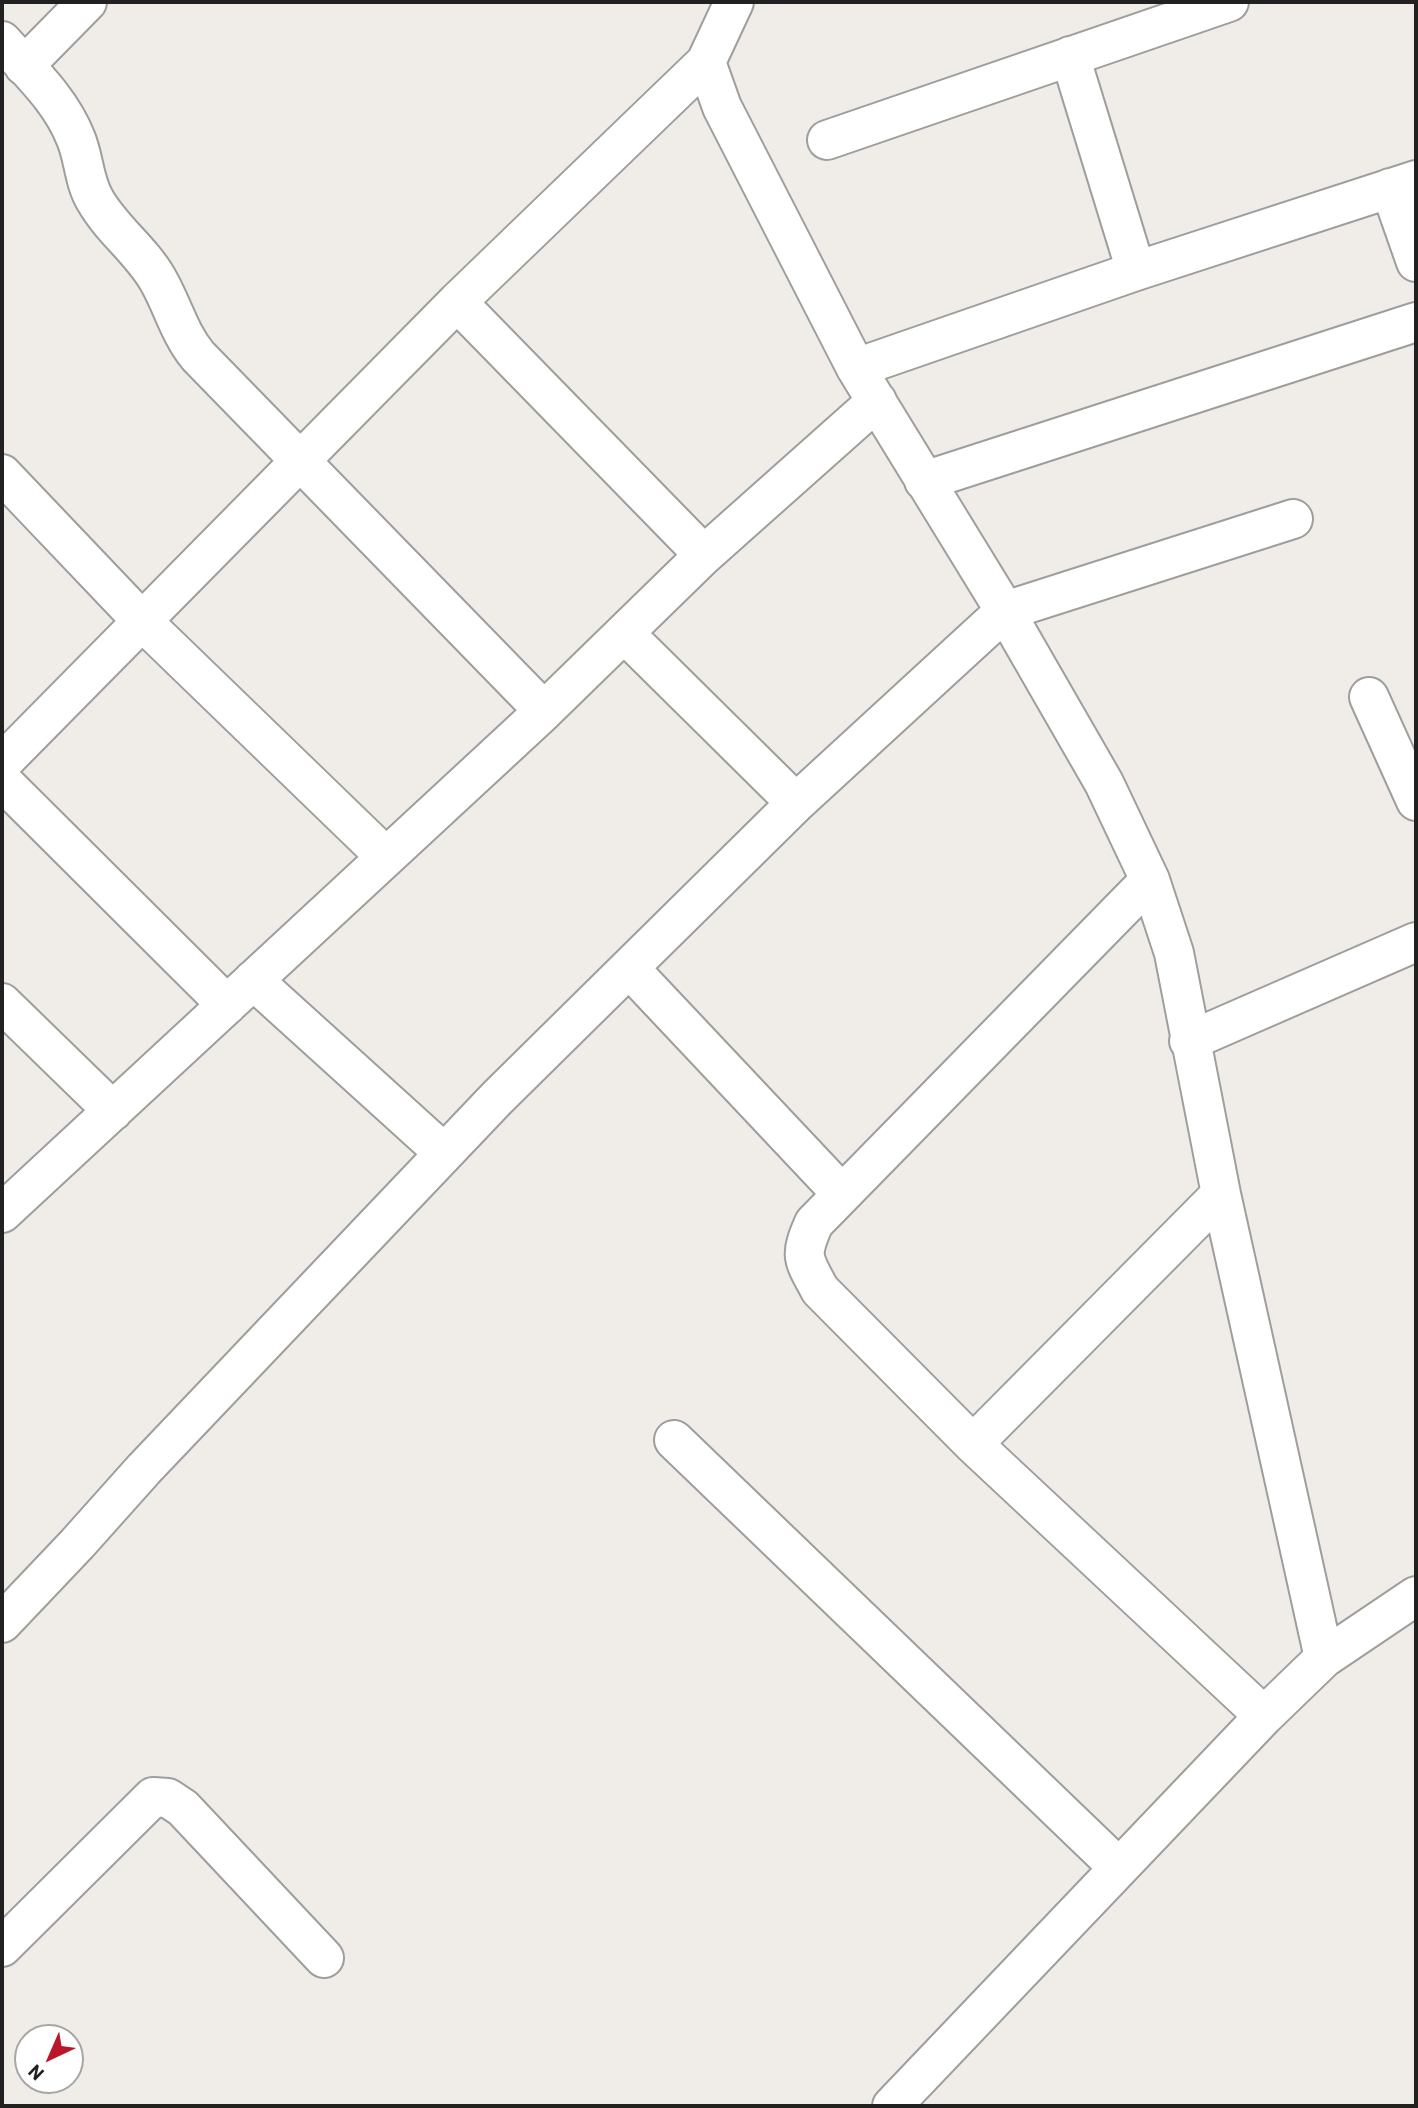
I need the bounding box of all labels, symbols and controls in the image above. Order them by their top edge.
north arrow [14,2024,84,2094]
text: N [23,2060,48,2086]

